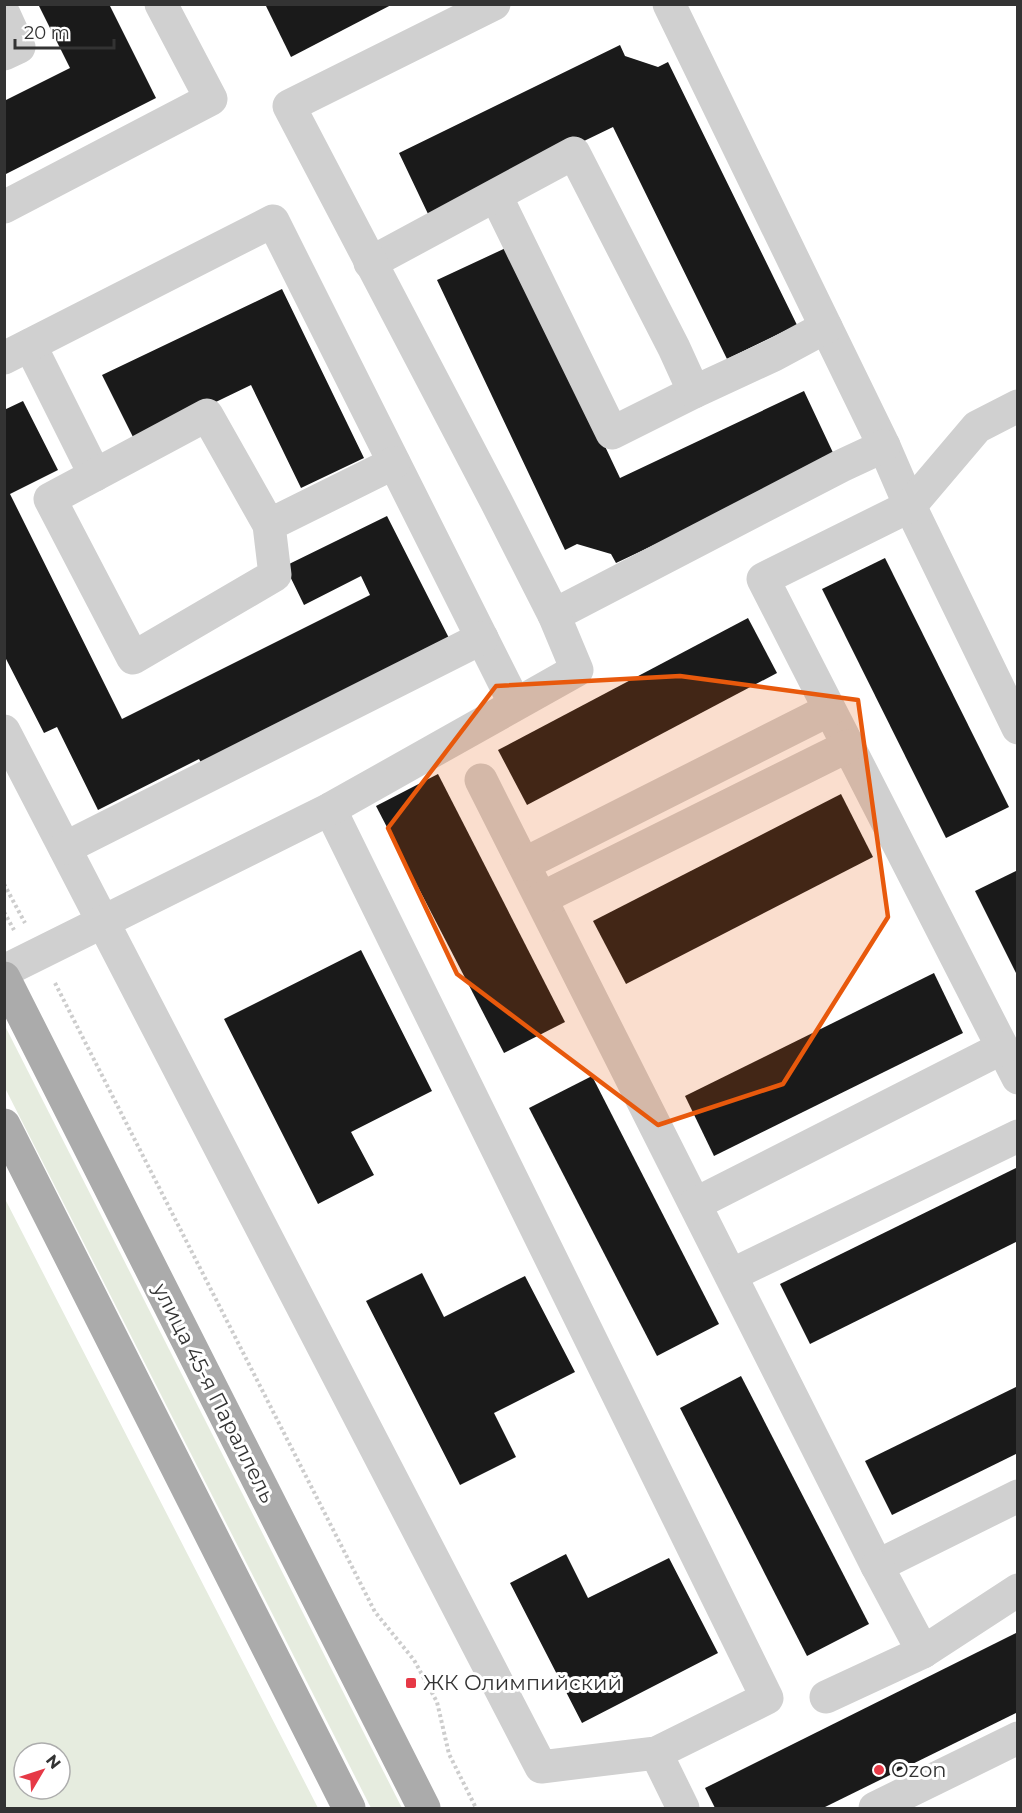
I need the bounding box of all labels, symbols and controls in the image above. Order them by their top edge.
scale bar [15,12,114,50]
text: 20 m [24,22,70,44]
street label: улица 45-я Параллель [148,1278,281,1507]
place label: ЖК Олимпийский [423,1670,622,1695]
marker: ЖК Олимпийский [404,1676,418,1690]
north arrow [12,1741,72,1801]
text: N [42,1751,65,1773]
place label: Ozon [891,1757,947,1782]
marker: Ozon [872,1763,886,1777]

